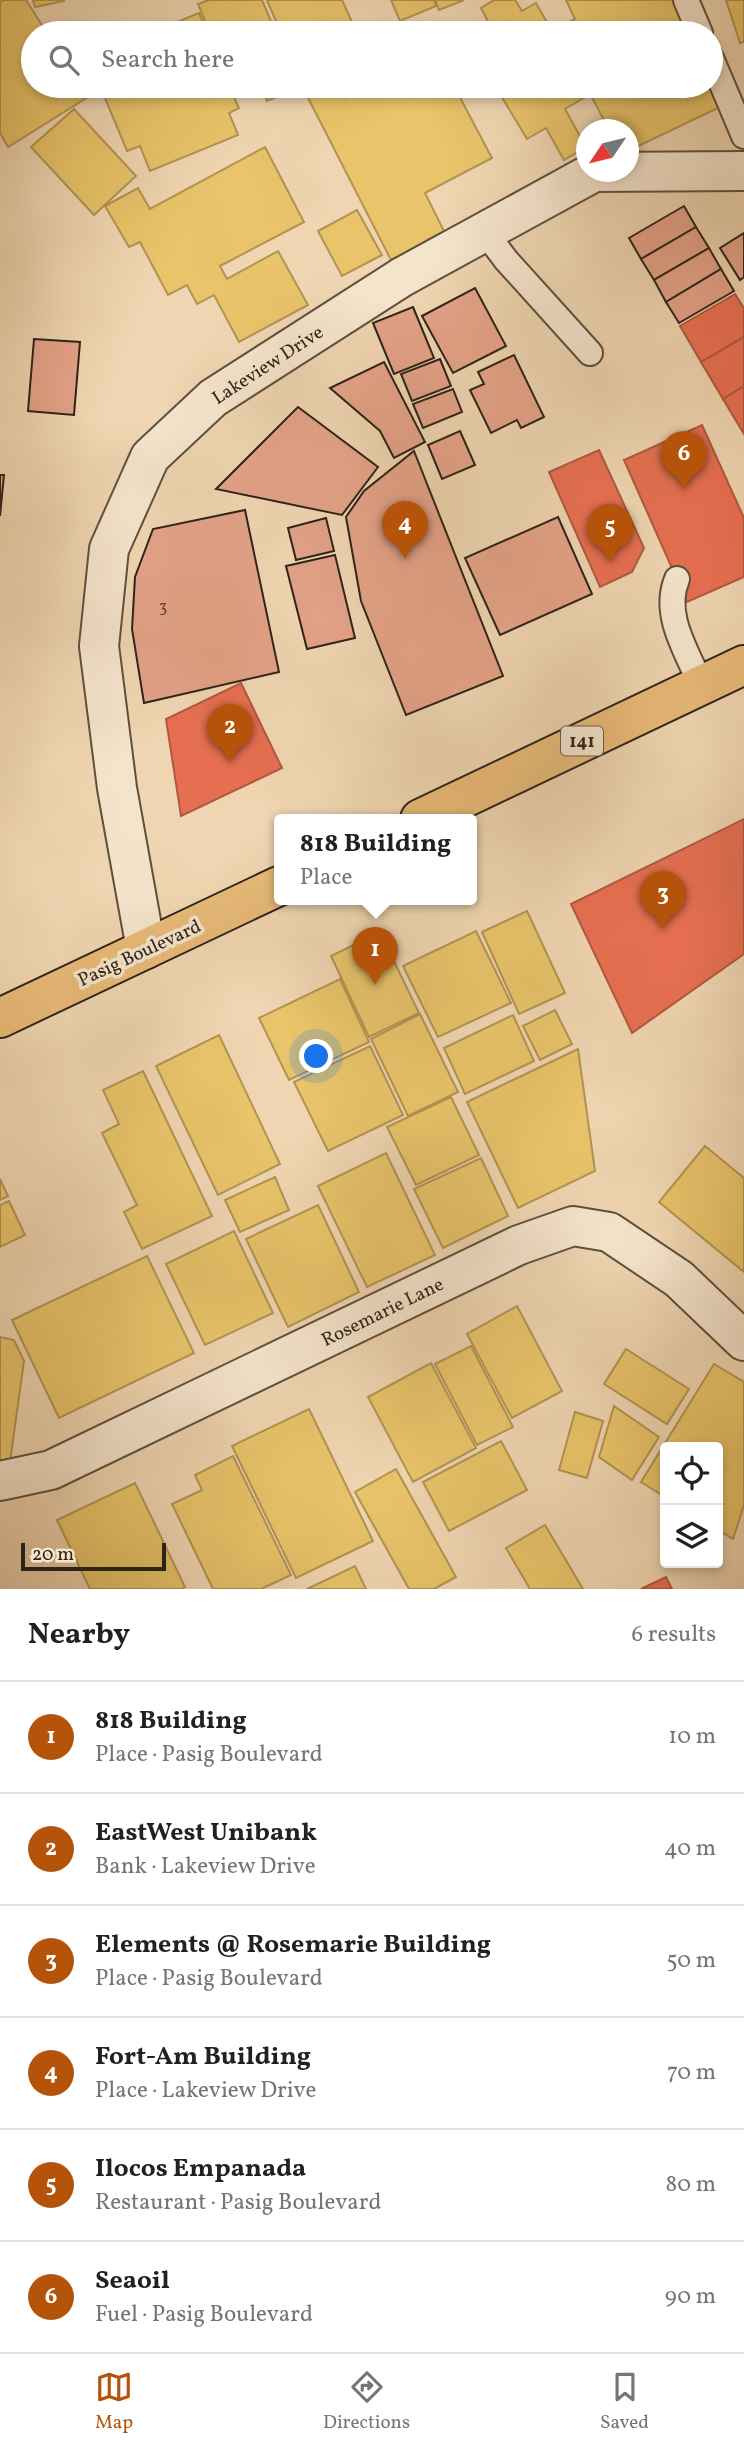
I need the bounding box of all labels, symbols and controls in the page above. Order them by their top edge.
search box [21,21,723,98]
icon: search [45,41,83,79]
text: Search here [101,42,234,78]
north arrow [576,119,639,182]
street label: Lakeview Drive [207,320,329,411]
pin: 6 [661,431,707,489]
pin: 4 [382,501,428,559]
pin: 5 [587,504,633,562]
house number: 3 [159,597,167,619]
pin: 2 [207,704,253,762]
road number: 141 [561,726,603,756]
popup [274,814,477,905]
text: 818 Building [300,826,451,862]
text: Place [300,862,353,894]
pin: 3 [640,871,686,929]
street label: Pasig Boulevard [74,914,206,994]
pin: 1 [352,927,398,985]
your location [299,1039,333,1073]
street label: Rosemarie Lane [317,1272,448,1354]
map controls [660,1442,723,1568]
button: locate [660,1442,723,1505]
button: layers [660,1505,723,1568]
scale bar [21,1540,166,1572]
text: 20 m [32,1542,74,1568]
text: Nearby [28,1614,130,1656]
text: 6 results [632,1619,716,1651]
text: 818 Building [95,1703,247,1739]
text: 1 [46,1721,56,1753]
text: 10 m [668,1721,716,1753]
text: Place · Pasig Boulevard [95,1739,323,1771]
text: EastWest Unibank [95,1815,317,1851]
text: 2 [45,1833,57,1865]
text: 40 m [664,1833,716,1865]
text: Bank · Lakeview Drive [95,1851,316,1883]
text: Elements @ Rosemarie Building [95,1927,491,1963]
text: 3 [45,1945,57,1977]
text: 50 m [667,1945,716,1977]
text: Place · Pasig Boulevard [95,1963,323,1995]
text: Fort-Am Building [95,2039,311,2075]
text: 4 [44,2057,58,2089]
text: 70 m [667,2057,716,2089]
text: Place · Lakeview Drive [95,2075,316,2107]
text: Ilocos Empanada [95,2151,306,2187]
text: 5 [45,2169,57,2201]
text: 80 m [666,2169,716,2201]
text: Restaurant · Pasig Boulevard [95,2187,381,2219]
text: Seaoil [95,2263,170,2299]
text: 6 [45,2281,57,2313]
text: 90 m [665,2281,716,2313]
text: Fuel · Pasig Boulevard [95,2299,313,2331]
tab: Map [95,2368,133,2436]
tab: Directions [323,2368,410,2436]
tab: Saved [600,2368,649,2436]

